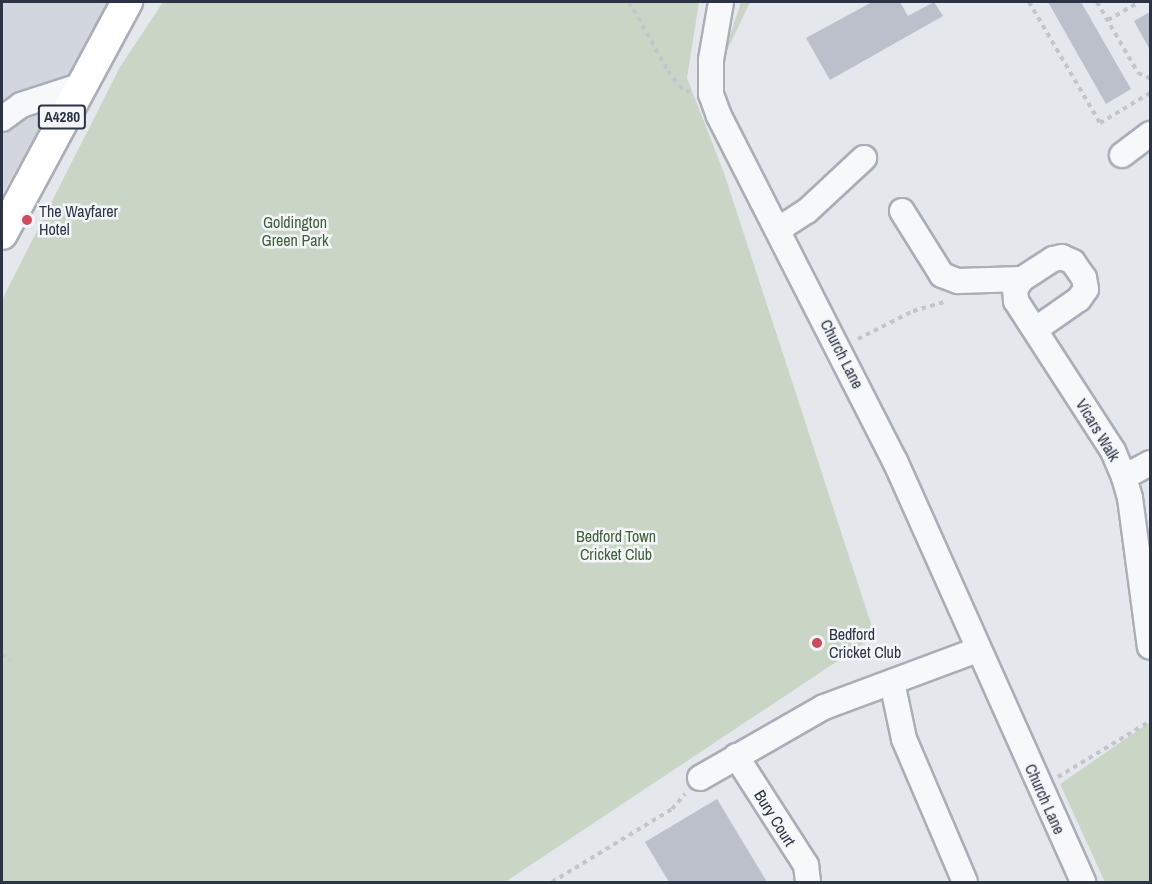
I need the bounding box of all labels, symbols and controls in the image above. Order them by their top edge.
road number: A4280 [36,105,88,129]
place label: The Wayfarer Hotel [39,201,118,239]
park label: Goldington Green Park [261,212,329,250]
marker: The Wayfarer Hotel [20,213,34,227]
street label: Church Lane [816,316,868,392]
street label: Vicars Walk [1072,395,1124,465]
park label: Bedford Town Cricket Club [576,526,656,564]
place label: Bedford Cricket Club [829,624,901,662]
marker: Bedford Cricket Club [810,636,824,650]
street label: Church Lane [1021,761,1069,837]
street label: Bury Court [750,786,800,850]

